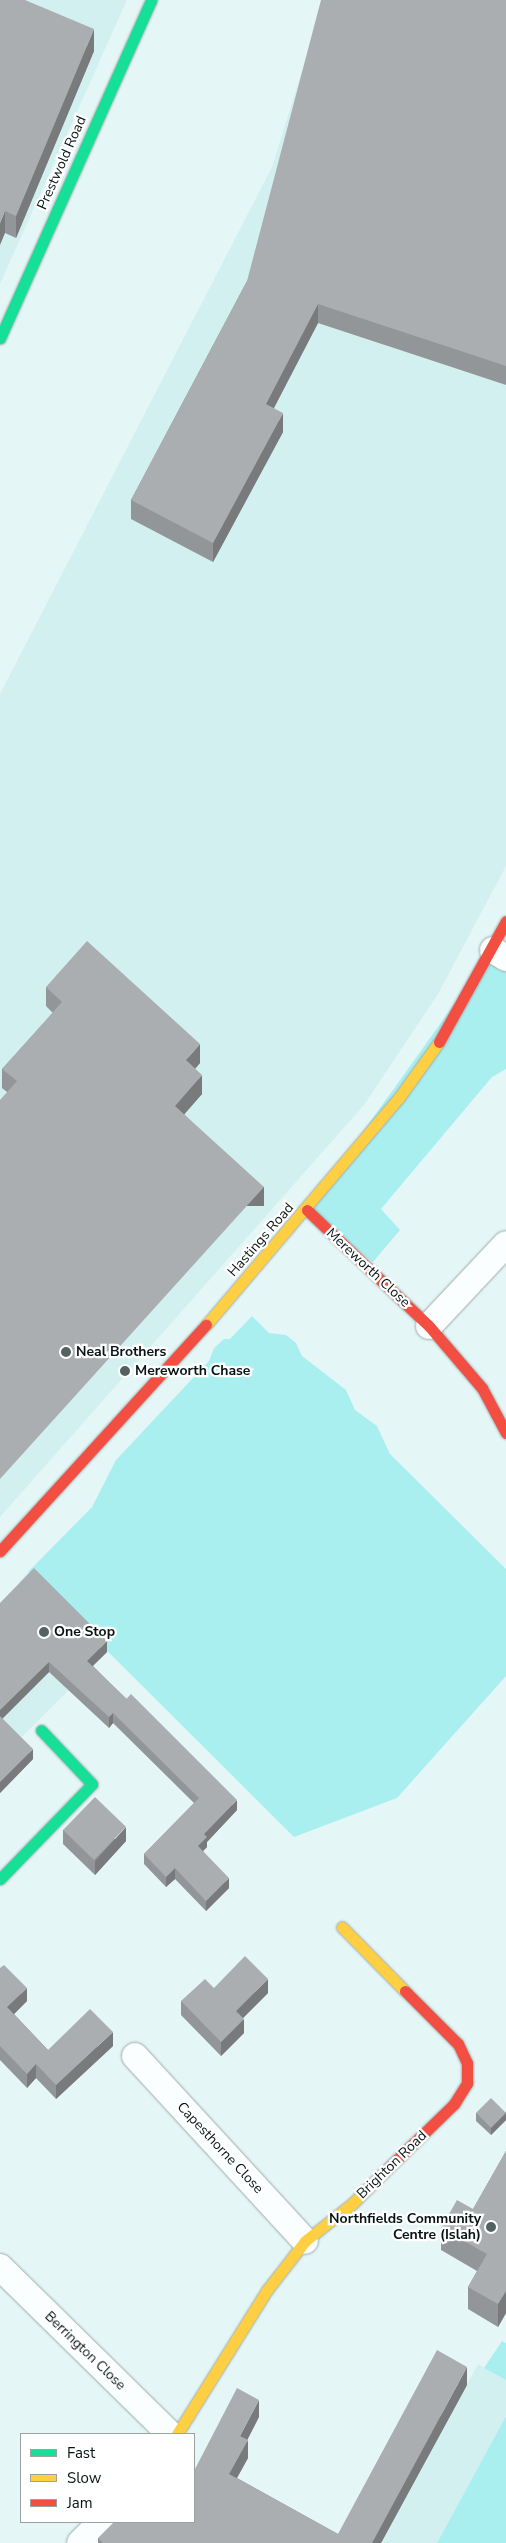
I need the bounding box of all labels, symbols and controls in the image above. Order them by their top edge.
street label: Prestwold Road [34,114,90,212]
street label: Hastings Road [224,1200,298,1280]
street label: Mereworth Close [323,1225,413,1311]
place label: Neal Brothers [76,1344,166,1360]
marker: Neal Brothers [60,1346,72,1358]
place label: Mereworth Chase [135,1363,250,1379]
marker: Mereworth Chase [119,1365,131,1377]
place label: One Stop [54,1624,115,1640]
marker: One Stop [38,1626,50,1638]
street label: Capesthorne Close [173,2099,267,2197]
street label: Brighton Road [354,2127,430,2203]
place label: Northfields Community Centre (Islah) [329,2211,481,2244]
marker: Northfields Community Centre (Islah) [485,2221,497,2233]
street label: Berrington Close [41,2308,129,2394]
legend [20,2433,195,2523]
text: Fast [67,2443,95,2463]
text: Slow [67,2468,101,2488]
text: Jam [67,2493,93,2513]

